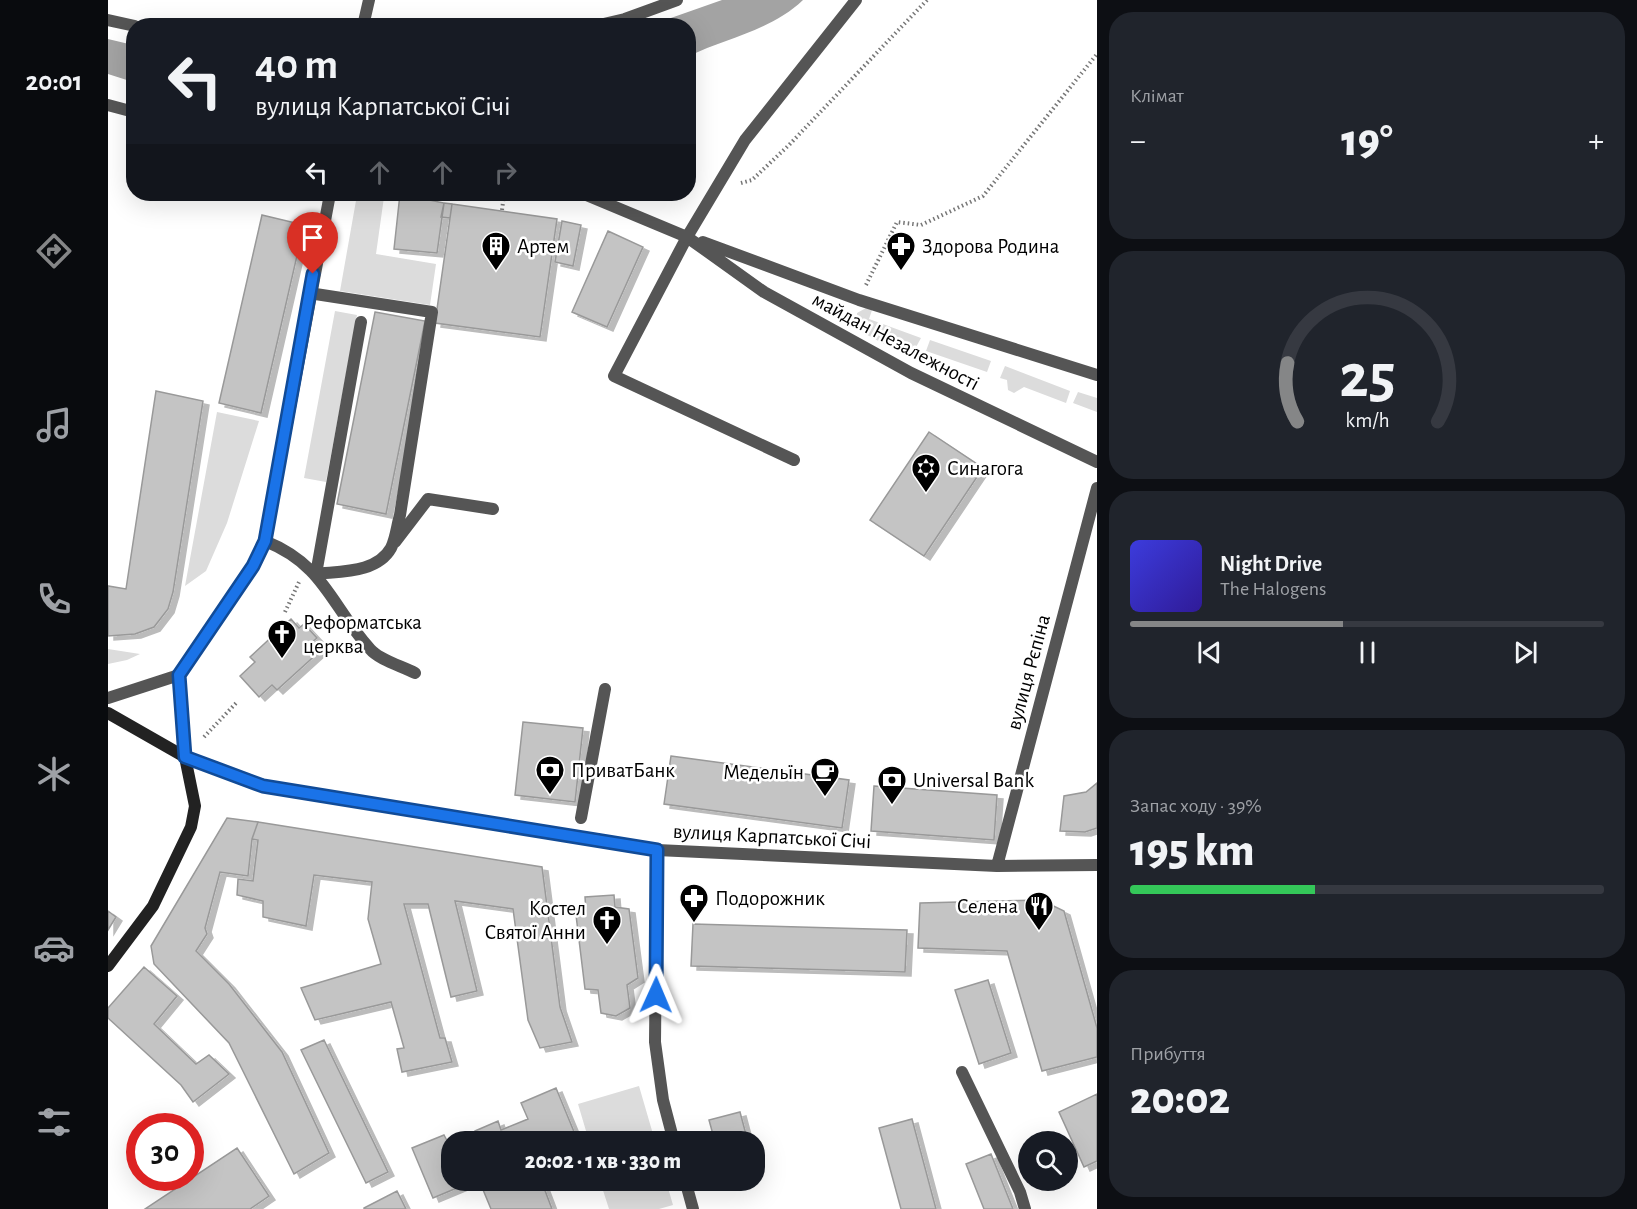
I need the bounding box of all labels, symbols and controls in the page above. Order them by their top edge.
icon: left [156,42,234,120]
text: 40 m [255,44,338,86]
text: 20:01 [26,68,82,95]
text: Клімат [1130,86,1184,106]
text: вулиця Карпатської Січі [255,93,511,120]
text: 19° [1341,119,1393,164]
text: − [1130,125,1146,158]
text: + [1588,125,1604,158]
icon: left [300,156,333,189]
icon: ahead [363,156,396,189]
icon: ahead [426,156,459,189]
icon: right [489,156,522,189]
pin [287,212,338,274]
icon: arrive [296,221,329,254]
icon: directions [33,230,75,272]
building icon: Артем [480,230,512,272]
pharmacy icon: Здорова Родина [885,230,917,272]
place label: Артем [517,236,569,257]
place label: Здорова Родина [922,236,1060,257]
street label: майдан Незалежності [809,289,983,394]
text: 25 [1339,346,1395,408]
icon: music [33,404,75,446]
text: km/h [1345,411,1389,432]
synagogue icon: Синагога [910,452,942,494]
place label: Синагога [947,458,1024,479]
text: Night Drive [1220,553,1322,575]
icon: phone [33,578,75,620]
text: The Halogens [1220,579,1326,599]
place label: Реформатська церква [303,612,422,657]
street label: вулиця Рєпіна [1003,612,1054,732]
church icon: Реформатська церква [266,618,298,660]
icon: previous [1193,636,1226,669]
icon: pause [1351,636,1384,669]
icon: next [1509,636,1542,669]
icon: climate [33,753,75,795]
bank icon: ПриватБанк [534,754,566,796]
cafe icon: Медельїн [809,756,841,798]
place label: ПриватБанк [571,760,675,781]
place label: Медельїн [723,762,804,783]
bank icon: Universal Bank [876,764,908,806]
place label: Universal Bank [913,770,1034,791]
text: Запас ходу · 39% [1130,796,1262,816]
street label: вулиця Карпатської Січі [672,821,872,852]
text: 195 km [1130,829,1254,874]
pharmacy icon: Подорожник [678,882,710,924]
place label: Подорожник [715,888,825,909]
restaurant icon: Селена [1023,890,1055,932]
place label: Селена [957,896,1018,917]
place label: Костел Святої Анни [484,898,586,943]
church icon: Костел Святої Анни [591,904,623,946]
icon: car [33,927,75,969]
position arrow [624,963,688,1027]
text: Прибуття [1130,1044,1206,1064]
text: 20:02 [1130,1077,1230,1122]
icon: filters [33,1101,75,1143]
speed limit sign: 30 [126,1113,204,1191]
map controls [1018,1131,1078,1191]
button: search [1018,1131,1078,1191]
text: 20:02 · 1 хв · 330 m [525,1150,681,1172]

